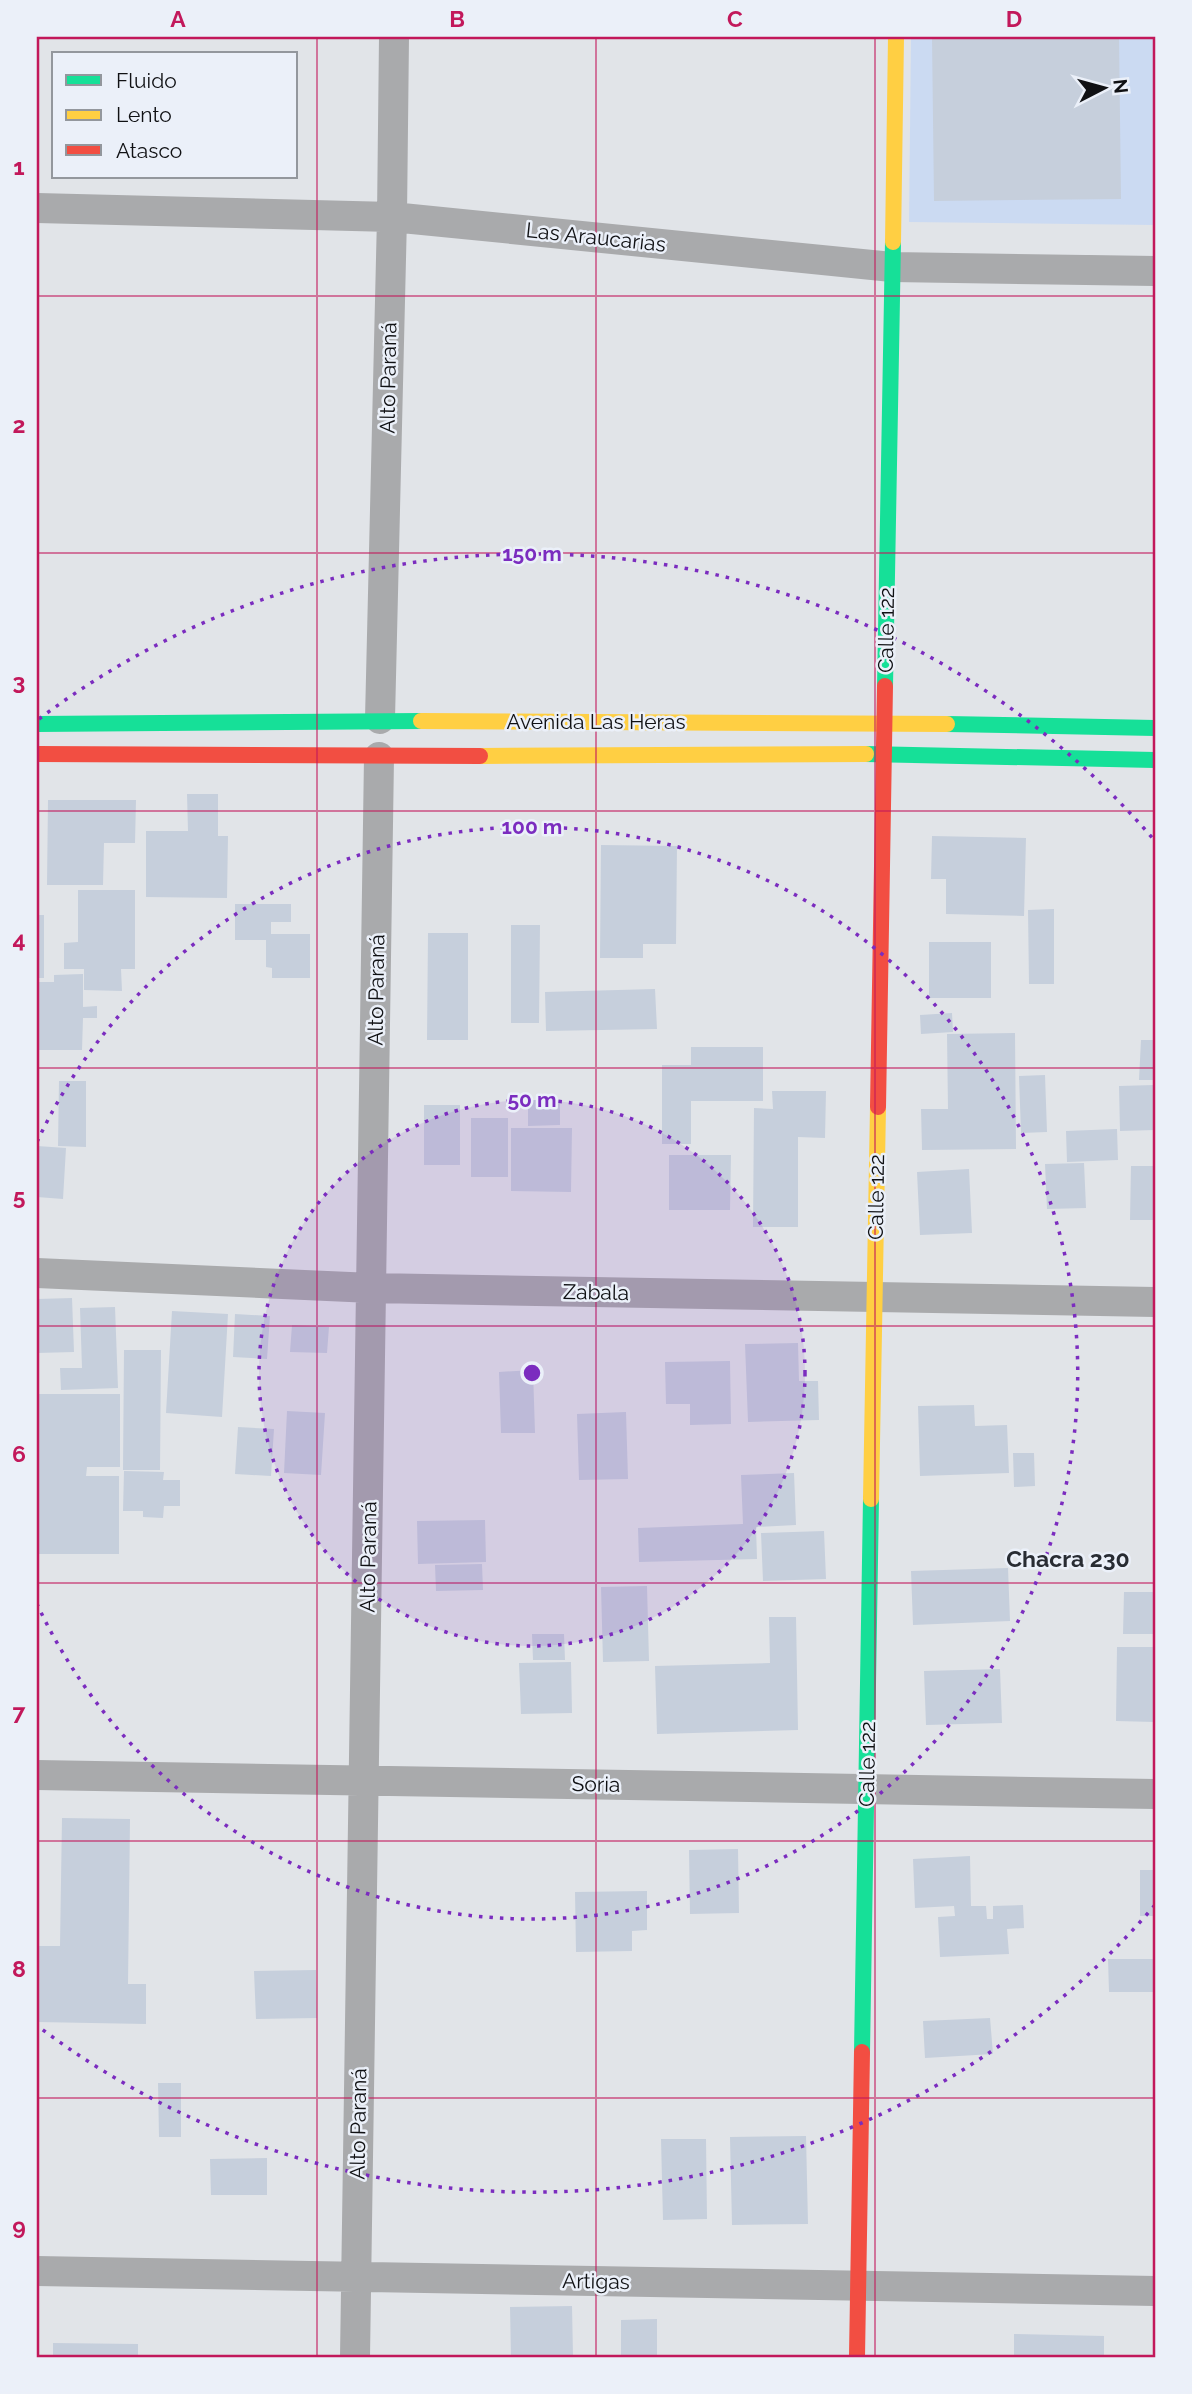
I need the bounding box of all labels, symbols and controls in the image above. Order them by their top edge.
text: A [170,5,186,32]
text: B [449,5,465,32]
text: C [727,5,743,32]
text: D [1006,5,1022,32]
legend [52,52,298,178]
north arrow [1070,52,1140,122]
text: Fluido [116,68,177,93]
text: N [1109,78,1133,95]
text: Lento [116,102,172,127]
text: Atasco [116,138,182,163]
text: 1 [13,153,25,180]
street label: Las Araucarias [525,217,667,257]
street label: Alto Paraná [375,322,401,434]
text: 2 [13,411,25,438]
text: 150 m [502,541,562,566]
street label: Calle 122 [873,587,899,673]
text: 3 [13,668,25,695]
street label: Avenida Las Heras [506,709,686,734]
text: 100 m [502,814,562,839]
text: 4 [12,926,26,953]
street label: Alto Paraná [363,934,389,1046]
text: 50 m [507,1087,557,1112]
street label: Calle 122 [863,1154,889,1240]
text: 5 [13,1183,26,1210]
street label: Zabala [563,1279,629,1305]
centre of rings [520,1361,544,1385]
text: 6 [12,1440,26,1467]
street label: Alto Paraná [355,1501,381,1613]
district label: Chacra 230 [1006,1545,1130,1572]
text: 7 [13,1698,26,1725]
street label: Calle 122 [854,1721,880,1807]
street label: Soria [571,1771,621,1797]
text: 8 [12,1955,26,1982]
street label: Alto Paraná [345,2068,371,2180]
text: 9 [12,2213,26,2240]
street label: Artigas [562,2268,630,2294]

